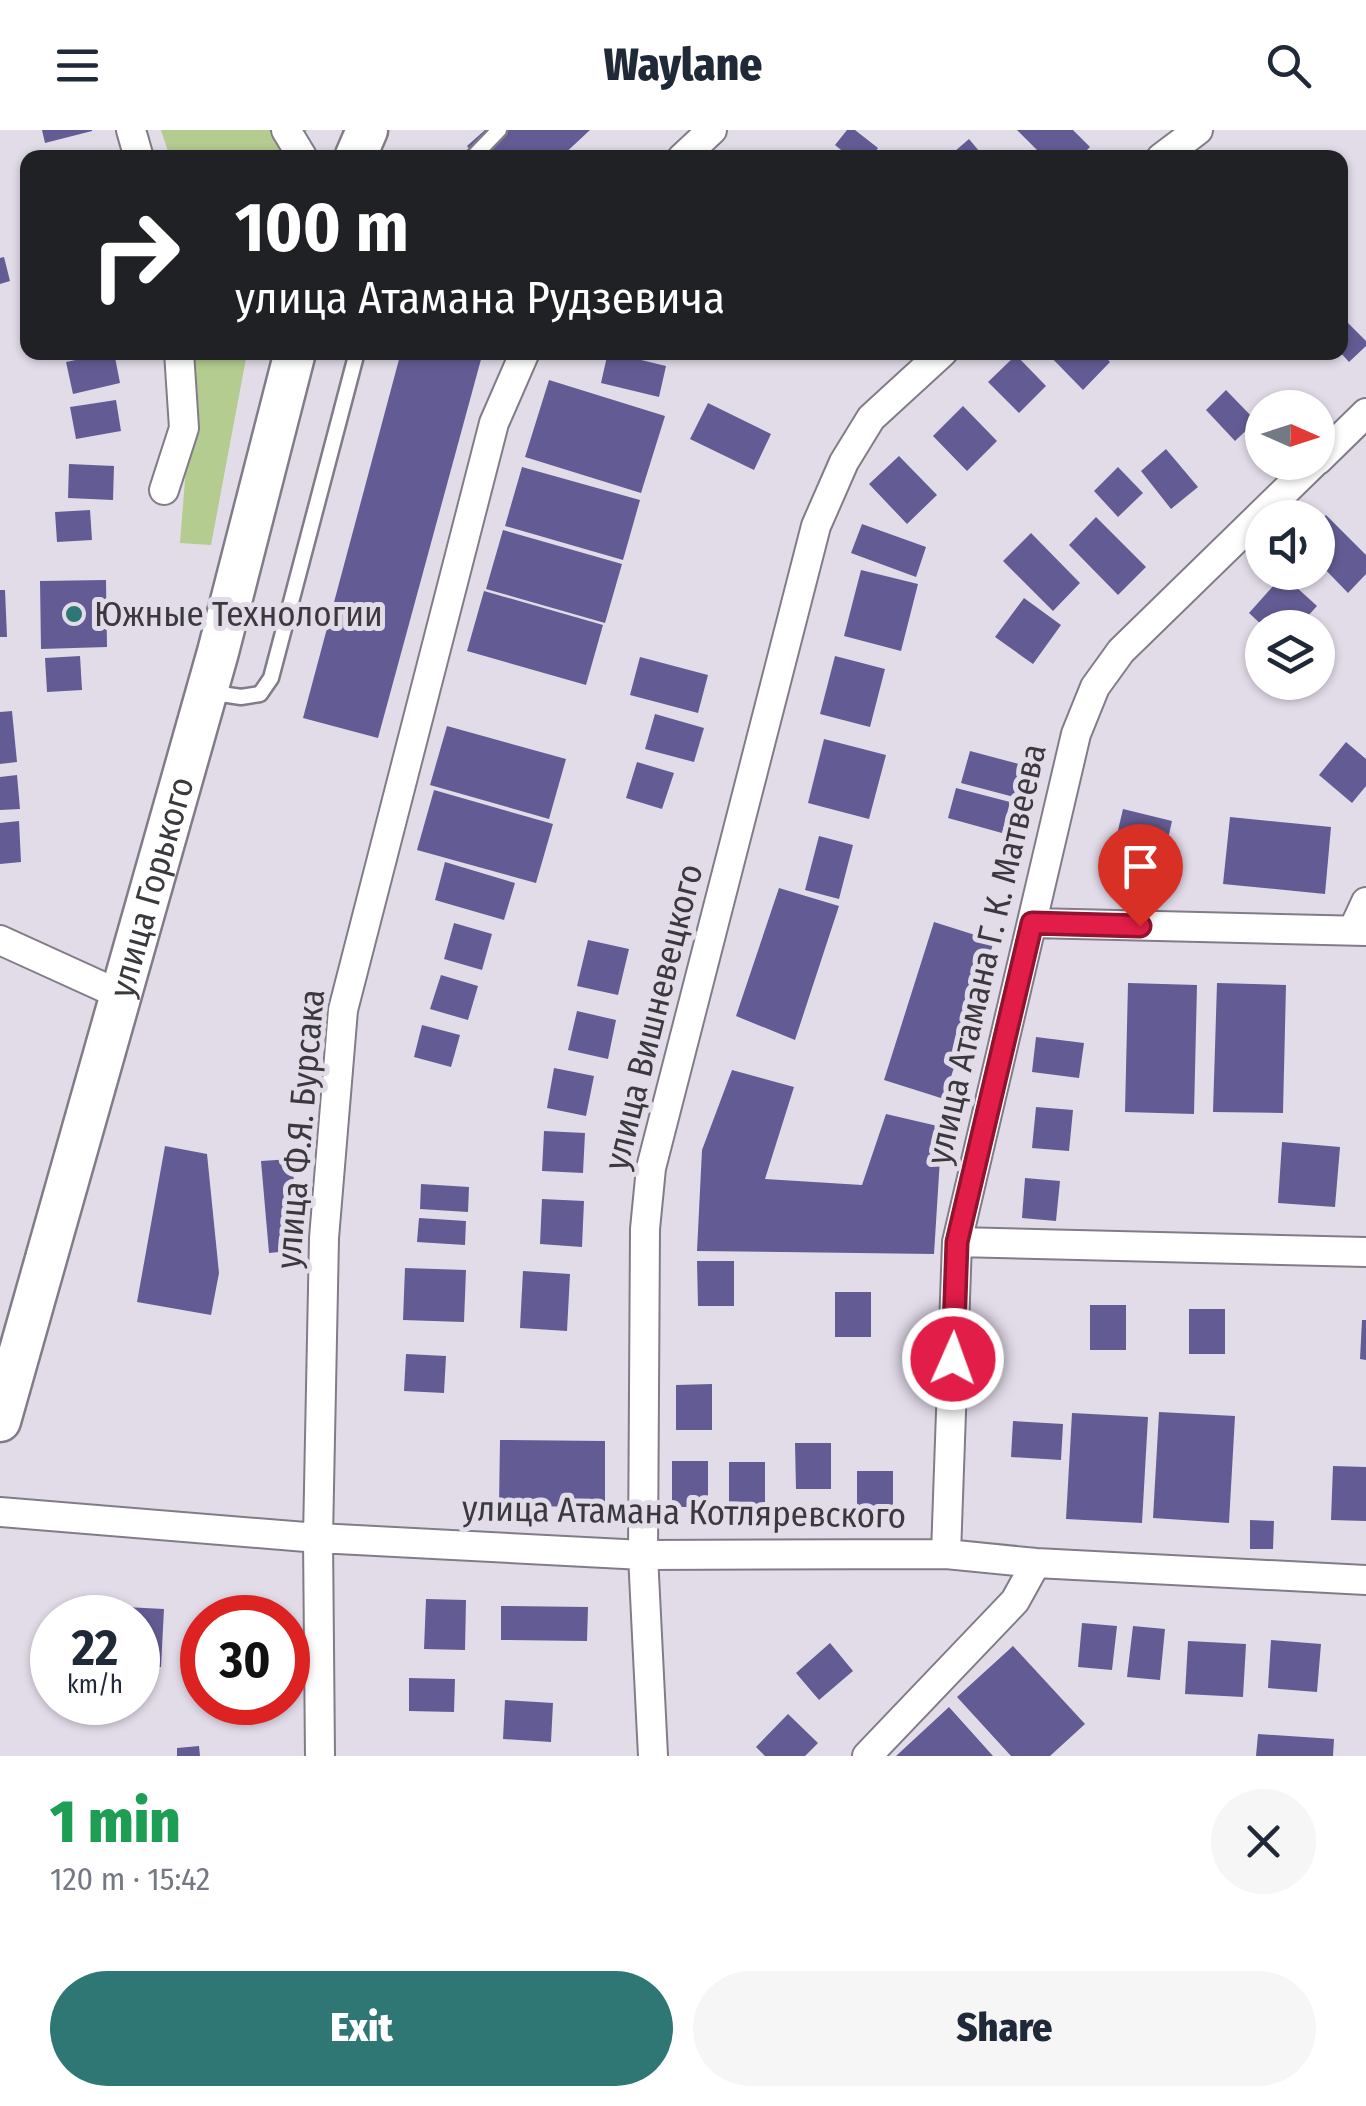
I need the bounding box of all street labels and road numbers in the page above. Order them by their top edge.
street label: улица Атамана Г. К. Матвеева [917,740,1055,1168]
street label: улица Горького [100,772,203,1002]
street label: улица Вишневецкого [595,860,711,1174]
street label: улица Ф.Я. Бурсака [267,987,333,1271]
street label: улица Атамана Котляревского [462,1487,906,1537]

